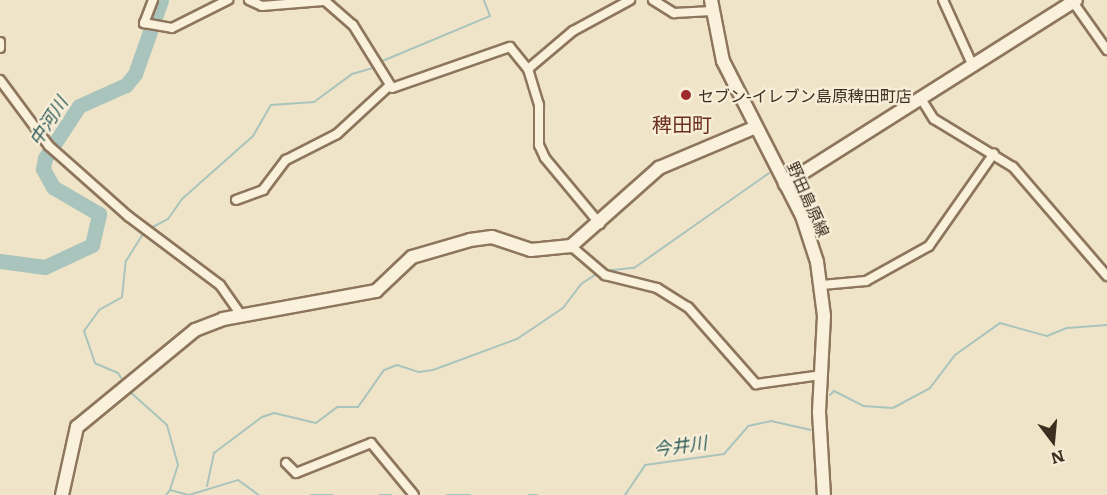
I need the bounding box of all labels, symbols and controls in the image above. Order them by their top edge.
place label: セブン-イレブン島原稗田町店 [698,85,912,105]
marker: セブン-イレブン島原稗田町店 [679,88,693,102]
water label: 中河川 [24,92,72,150]
district label: 稗田町 [652,111,712,135]
street label: 野田島原線 [784,159,834,239]
north arrow [1023,411,1083,471]
water label: 今井川 [652,432,708,460]
text: N [1048,445,1068,472]

